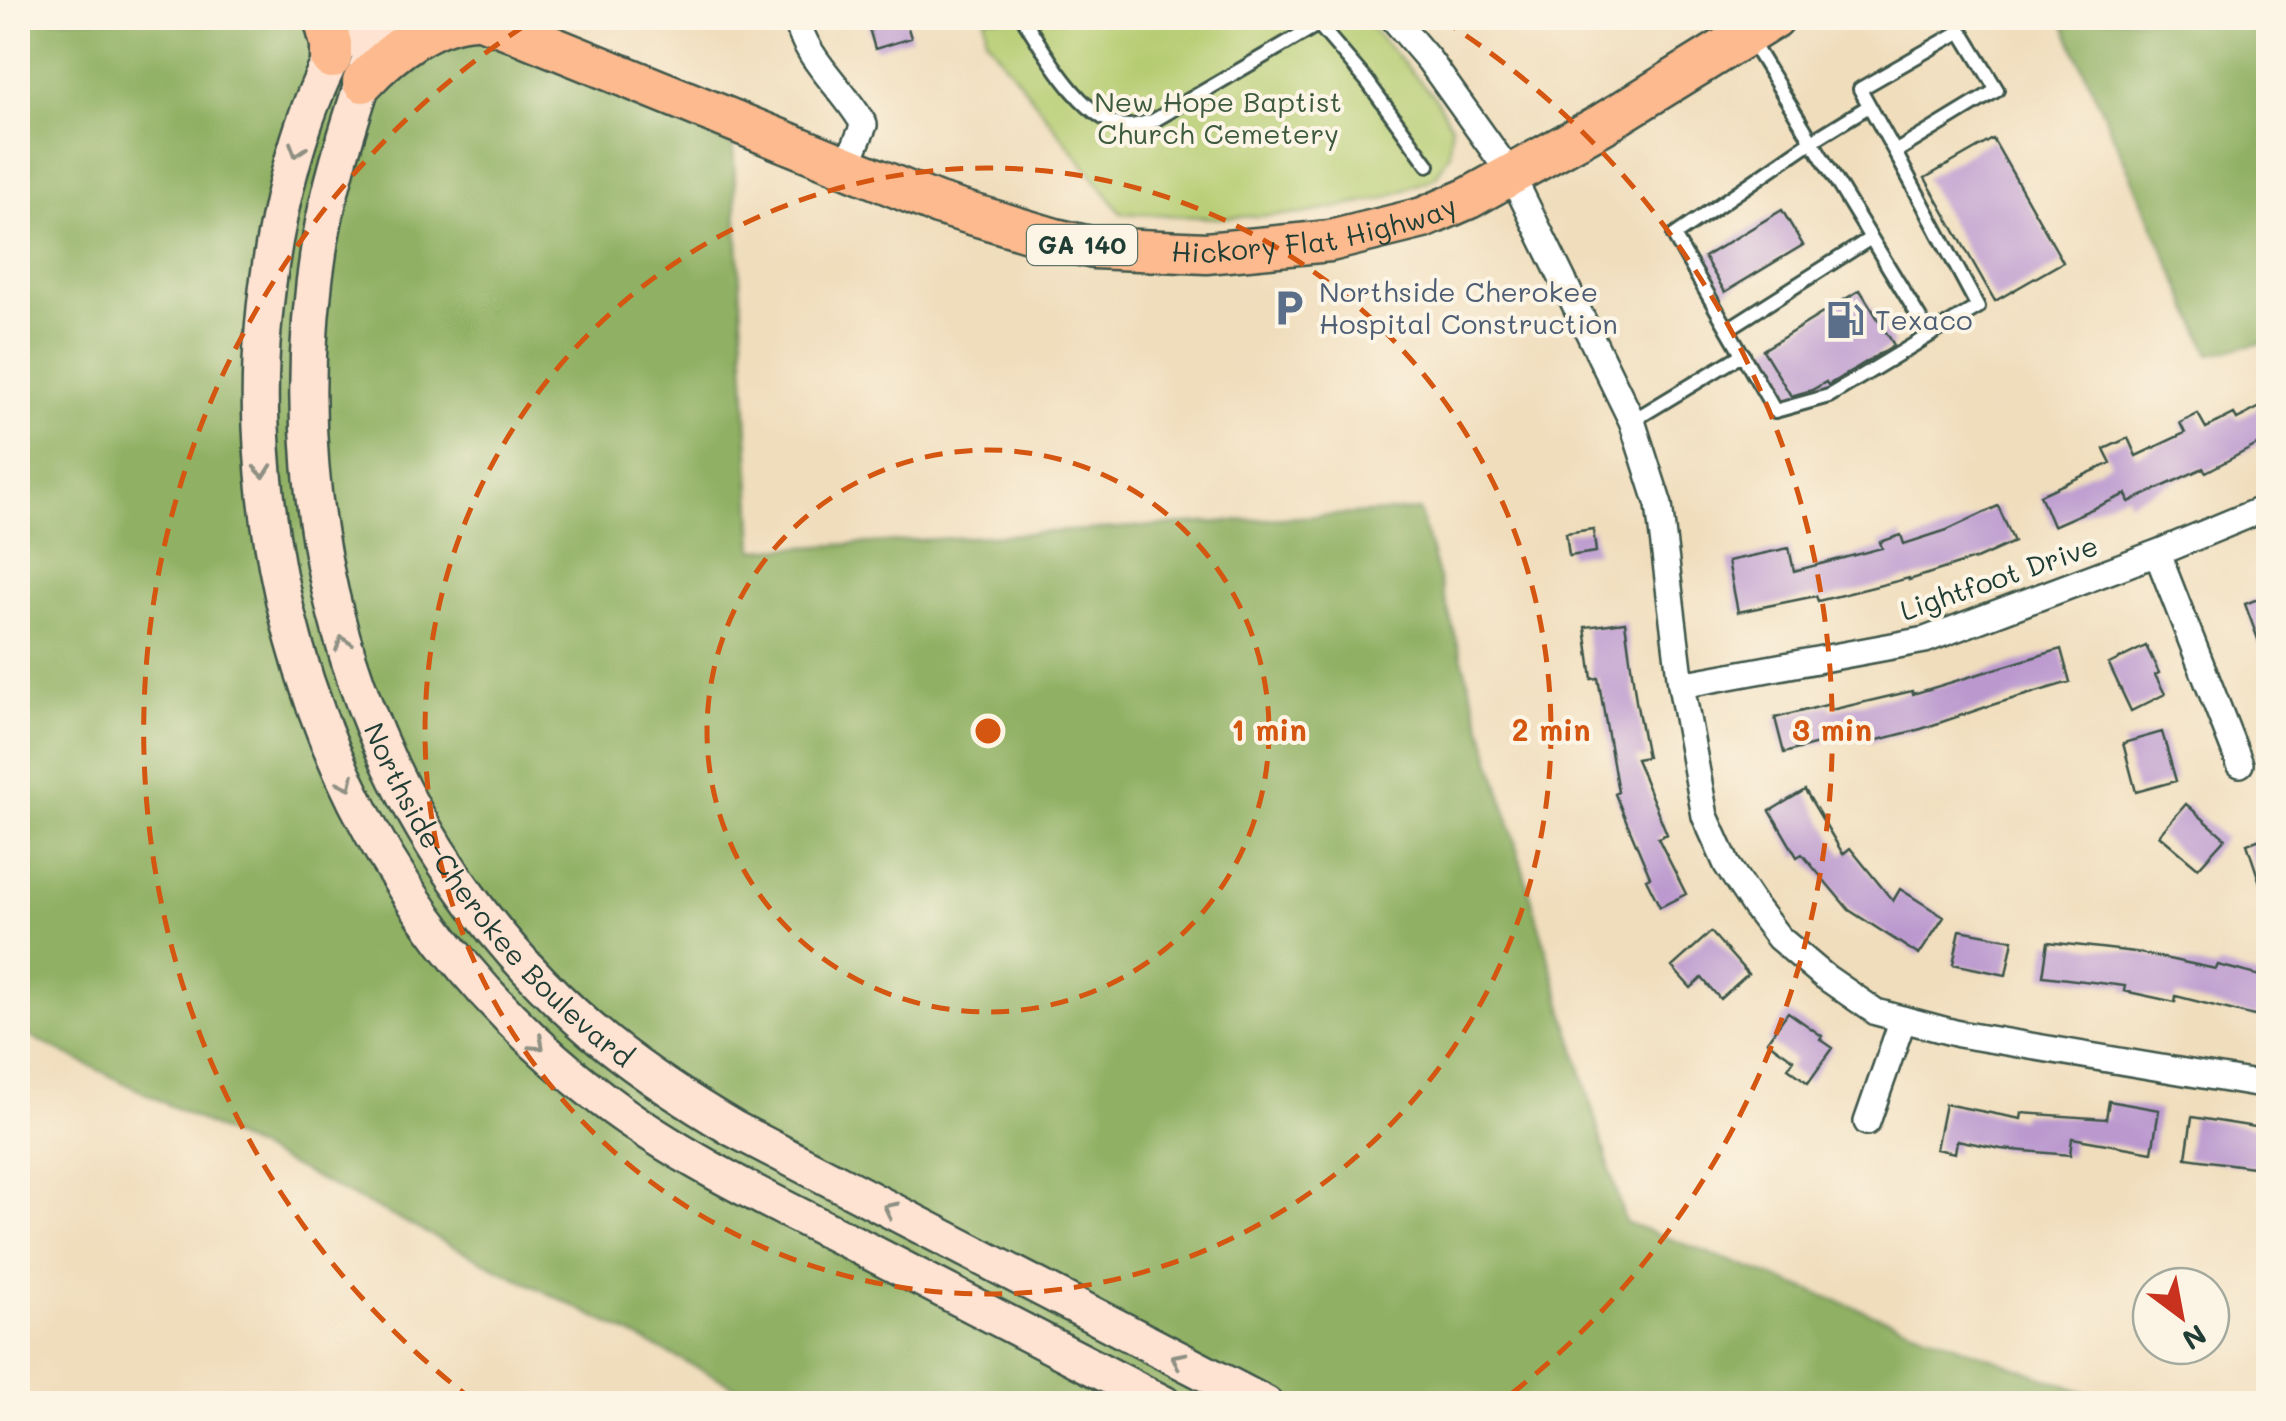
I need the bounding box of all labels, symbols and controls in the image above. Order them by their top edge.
park label: New Hope Baptist Church Cemetery [1094,83,1342,151]
one-way arrow [288,141,309,158]
street label: Hickory Flat Highway [1171,187,1462,271]
road number: GA 140 [1027,225,1137,265]
place label: Northside Cherokee Hospital Construction [1319,273,1618,341]
parking icon: Northside Cherokee Hospital Construction [1268,287,1310,329]
fuel station icon: Texaco [1824,299,1866,341]
place label: Texaco [1875,301,1973,337]
one-way arrow [252,464,274,480]
street label: Lightfoot Drive [1895,526,2102,628]
one-way arrow [334,635,355,652]
text: 1 min [1231,709,1307,749]
text: 2 min [1512,709,1590,749]
text: 3 min [1792,709,1872,749]
centre of rings [970,713,1006,749]
street label: Northside-Cherokee Boulevard [357,717,641,1074]
one-way arrow [335,773,355,791]
one-way arrow [526,1032,545,1050]
one-way arrow [882,1202,900,1221]
north arrow [2131,1266,2231,1366]
text: N [2176,1317,2213,1359]
one-way arrow [1171,1352,1189,1371]

